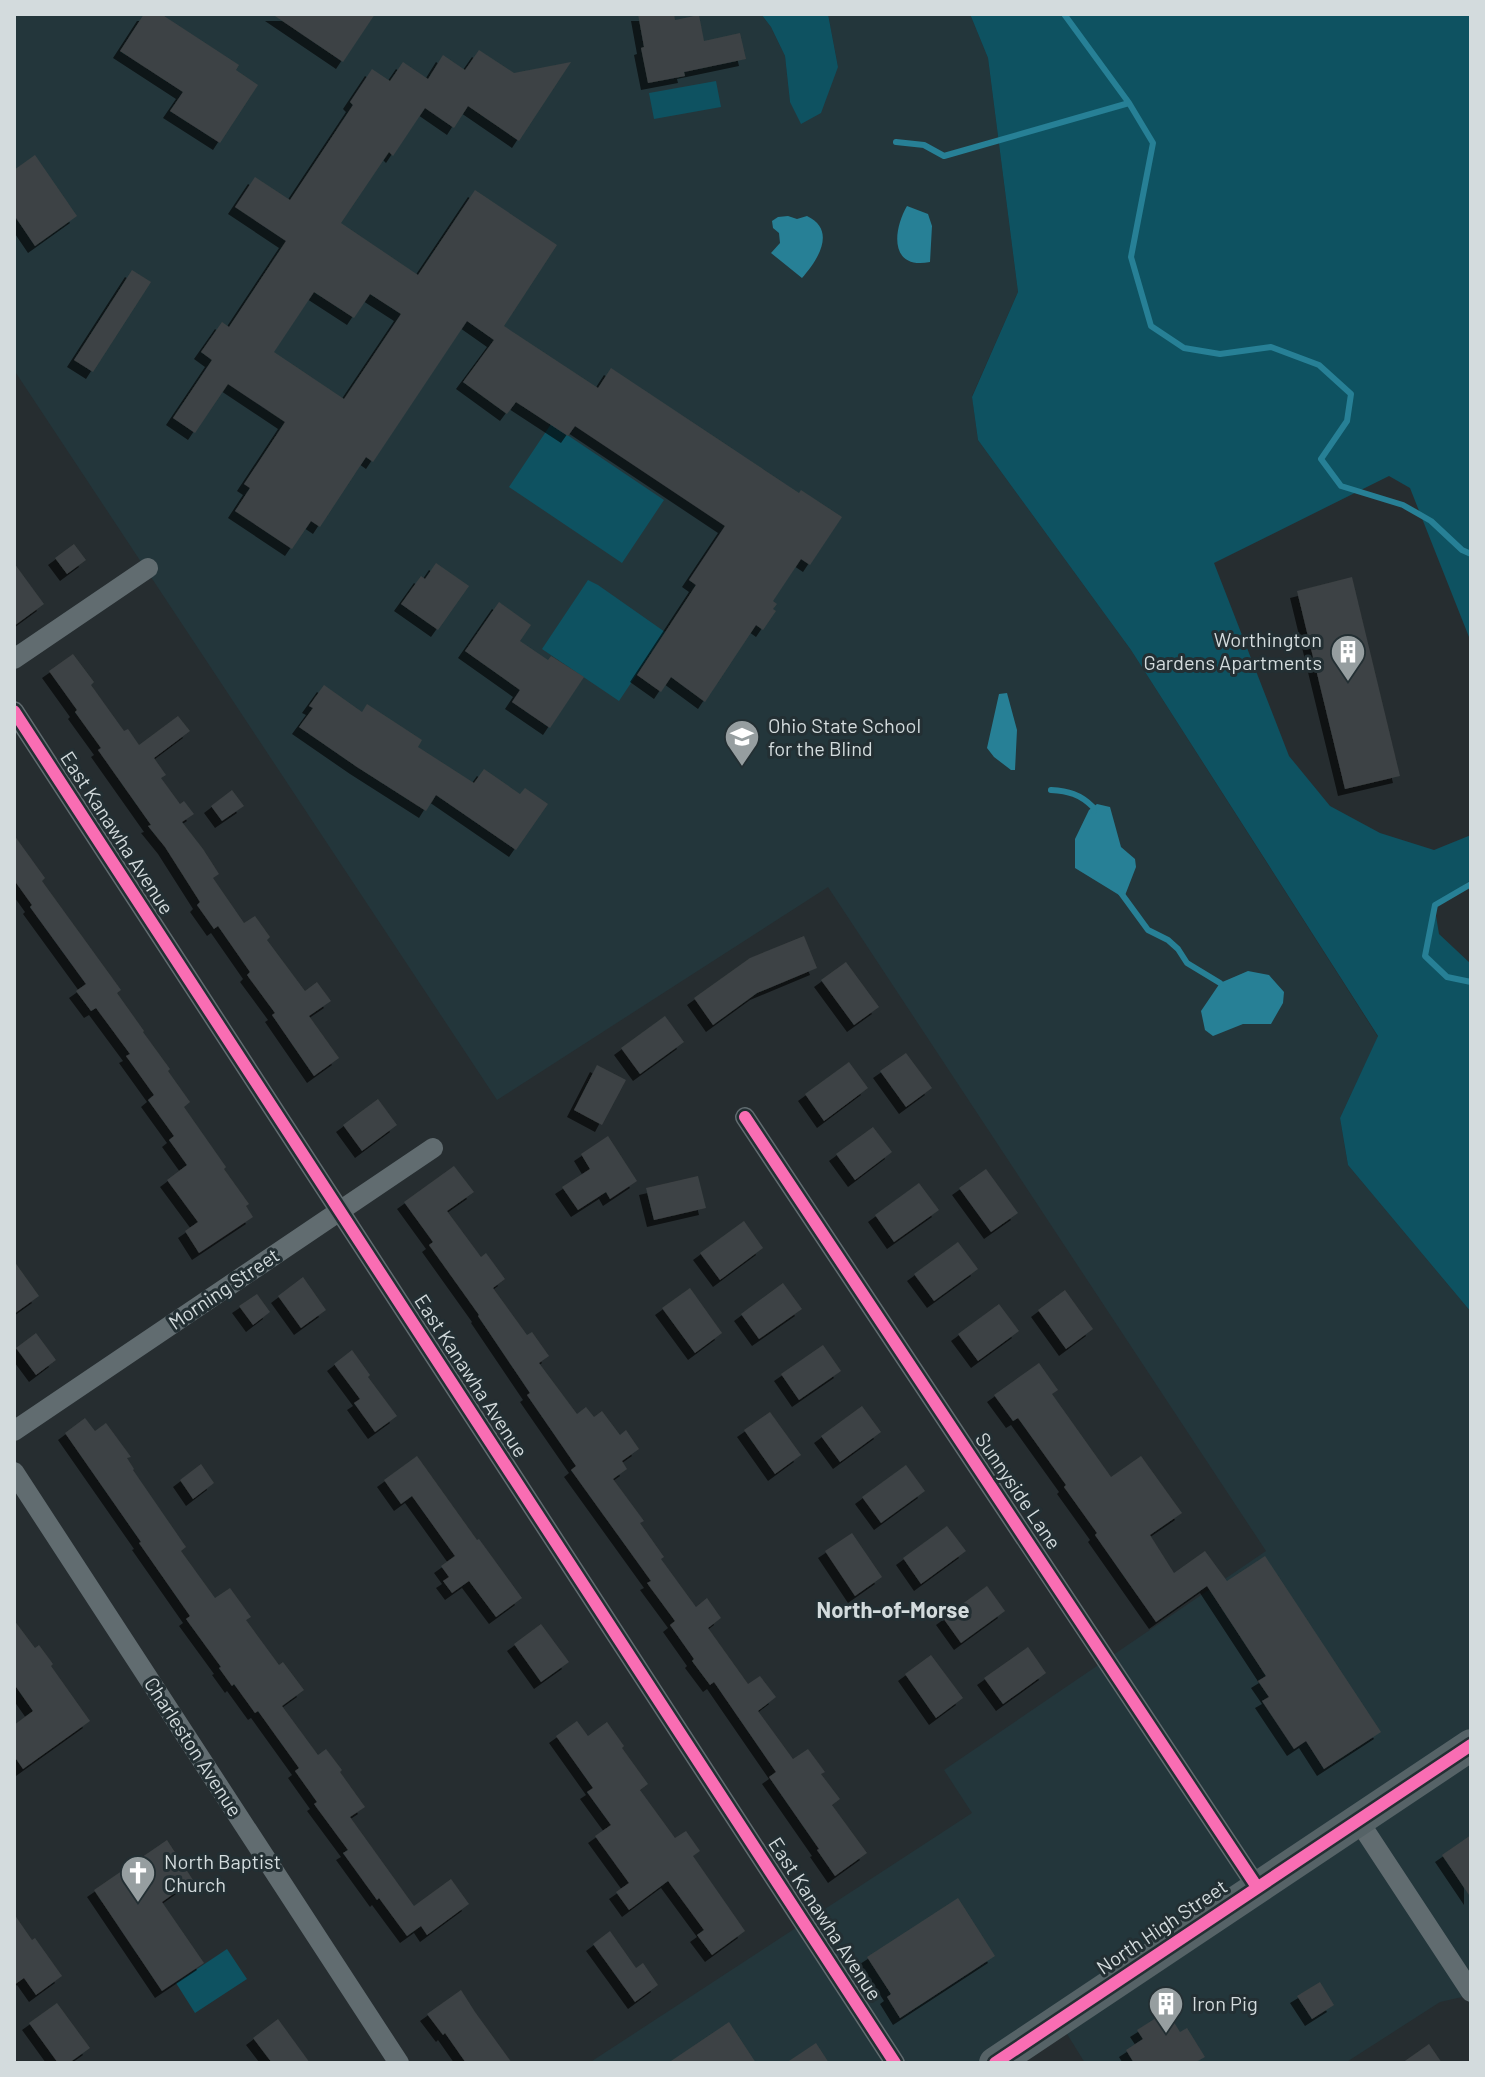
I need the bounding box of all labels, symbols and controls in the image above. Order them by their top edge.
place label: Worthington Gardens Apartments [1144,627,1322,674]
building icon: Worthington Gardens Apartments [1329,633,1367,683]
place label: Ohio State School for the Blind [768,713,921,760]
school or university icon: Ohio State School for the Blind [723,718,761,768]
street label: East Kanawha Avenue [56,746,180,918]
street label: Morning Street [163,1242,283,1334]
street label: East Kanawha Avenue [410,1289,534,1461]
street label: Sunnyside Lane [971,1428,1067,1553]
district label: North-of-Morse [817,1596,969,1622]
street label: Charleston Avenue [140,1672,248,1821]
street label: East Kanawha Avenue [764,1832,888,2004]
place label: North Baptist Church [164,1849,281,1896]
church icon: North Baptist Church [119,1854,157,1904]
street label: North High Street [1092,1874,1231,1979]
building icon: Iron Pig [1147,1985,1185,2035]
place label: Iron Pig [1192,1991,1258,2015]

